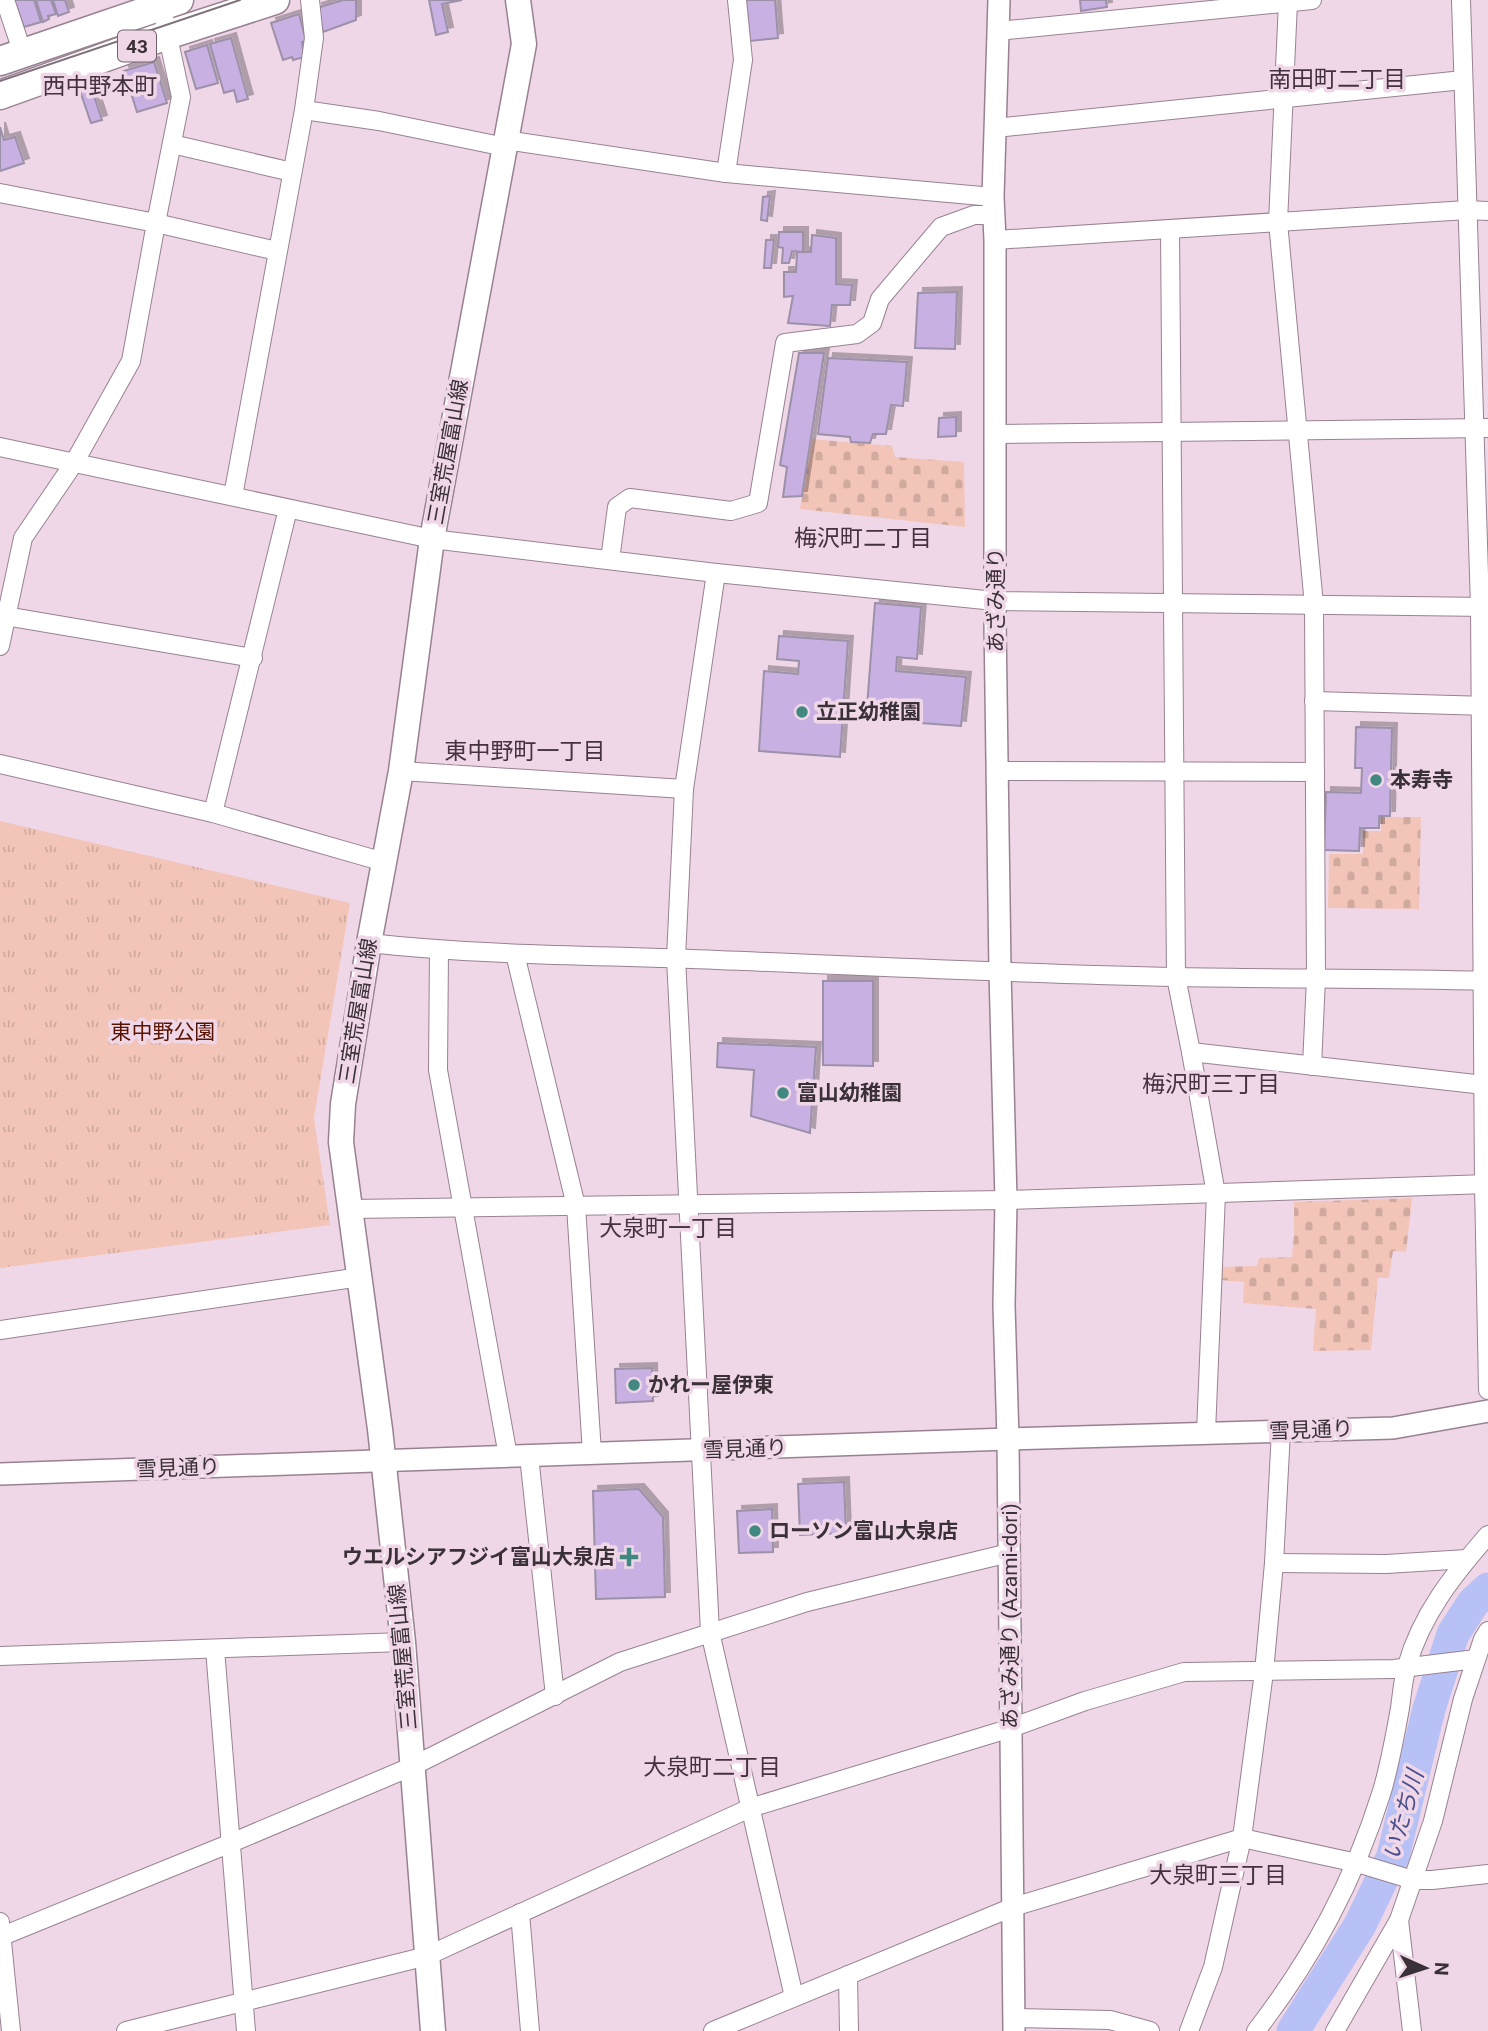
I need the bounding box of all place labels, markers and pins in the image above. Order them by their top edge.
place label: 立正幼稚園 [816,700,921,724]
marker: 立正幼稚園 [794,704,810,720]
place label: 本寿寺 [1390,768,1453,792]
marker: 本寿寺 [1368,772,1384,788]
place label: 富山幼稚園 [797,1081,902,1105]
marker: 富山幼稚園 [775,1085,791,1101]
place label: かれー屋伊東 [648,1373,774,1397]
marker: かれー屋伊東 [626,1377,642,1393]
place label: ローソン富山大泉店 [769,1519,958,1543]
marker: ローソン富山大泉店 [747,1523,763,1539]
place label: ウエルシアフジイ富山大泉店 [342,1545,615,1569]
marker: ウエルシアフジイ富山大泉店 [621,1549,637,1565]

